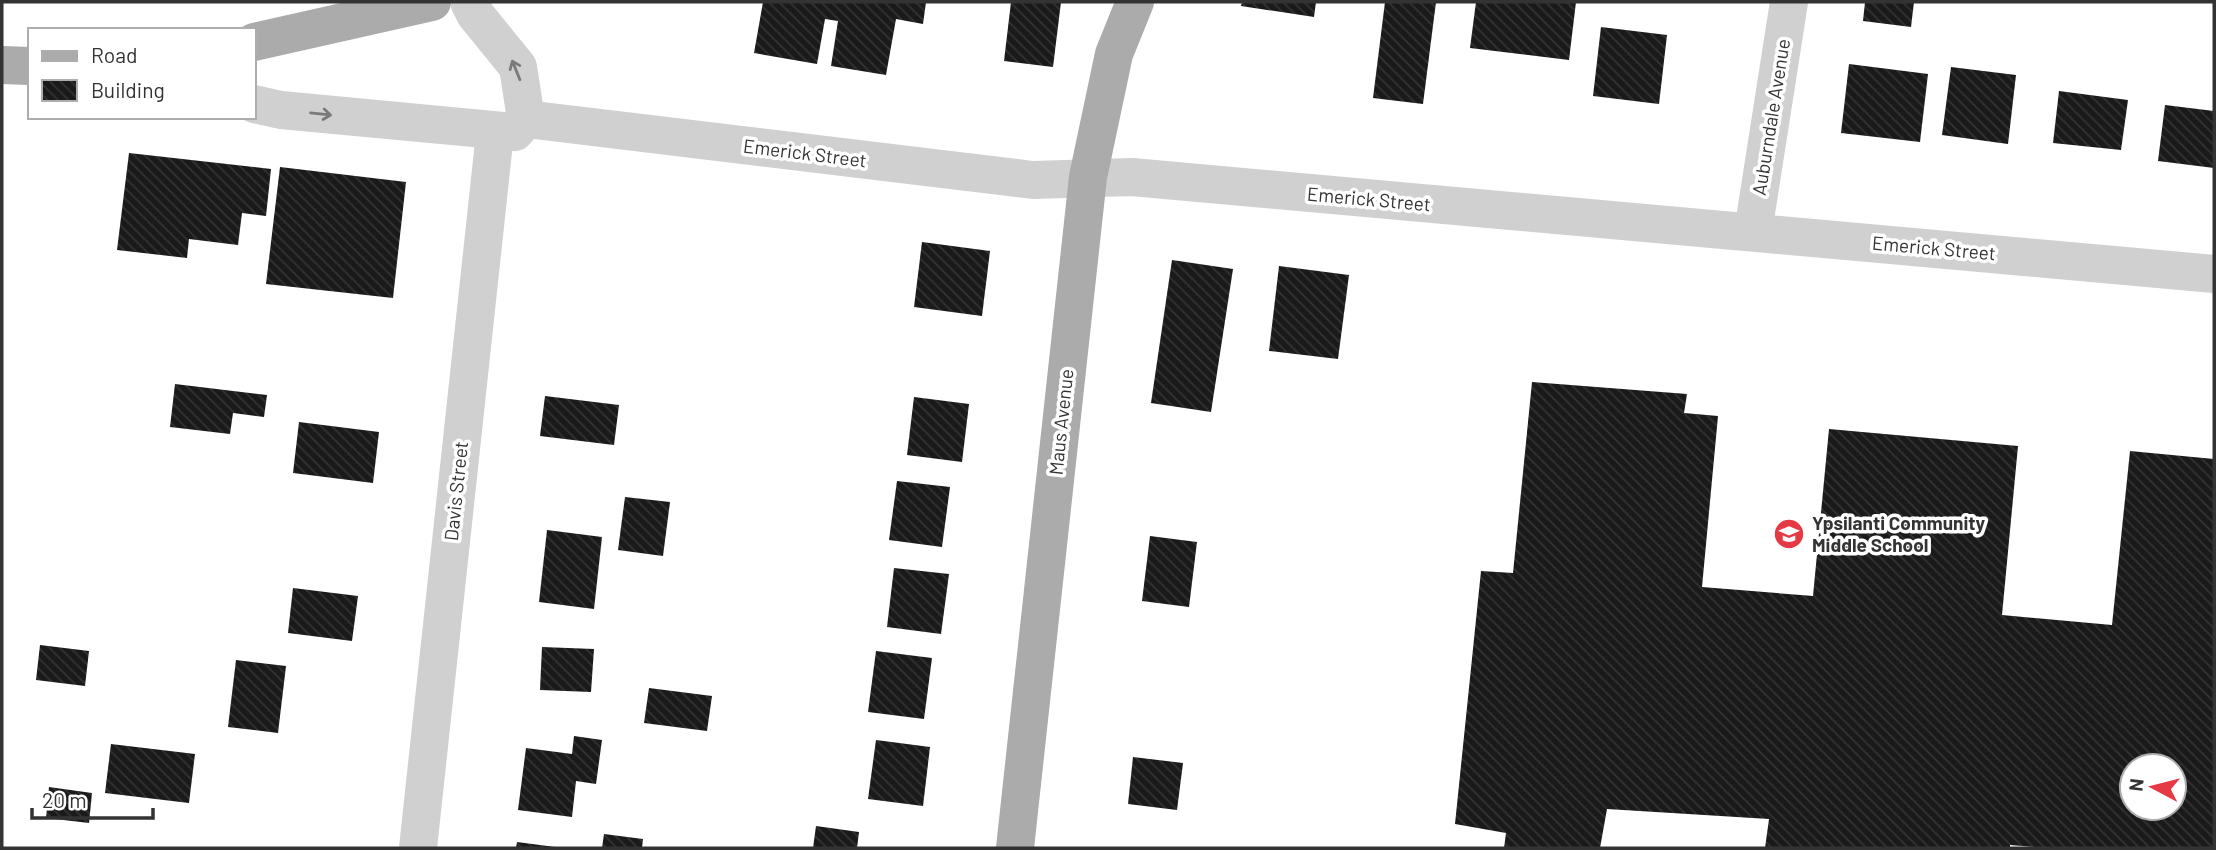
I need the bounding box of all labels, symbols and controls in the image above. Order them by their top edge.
legend [28,28,256,119]
street label: Auburndale Avenue [1747,37,1794,197]
text: Road [91,42,137,67]
one-way arrow [508,60,521,81]
text: Building [91,77,165,102]
one-way arrow [309,108,332,121]
street label: Emerick Street [742,134,868,171]
street label: Emerick Street [1306,182,1432,215]
street label: Emerick Street [1871,231,1997,264]
street label: Maus Avenue [1043,368,1078,476]
street label: Davis Street [439,440,472,542]
place label: Ypsilanti Community Middle School [1812,511,1985,556]
school or university icon: Ypsilanti Community Middle School [1772,517,1806,551]
north arrow [2118,752,2188,822]
scale bar [32,776,152,820]
text: N [2123,777,2148,793]
text: 20 m [42,787,87,812]

